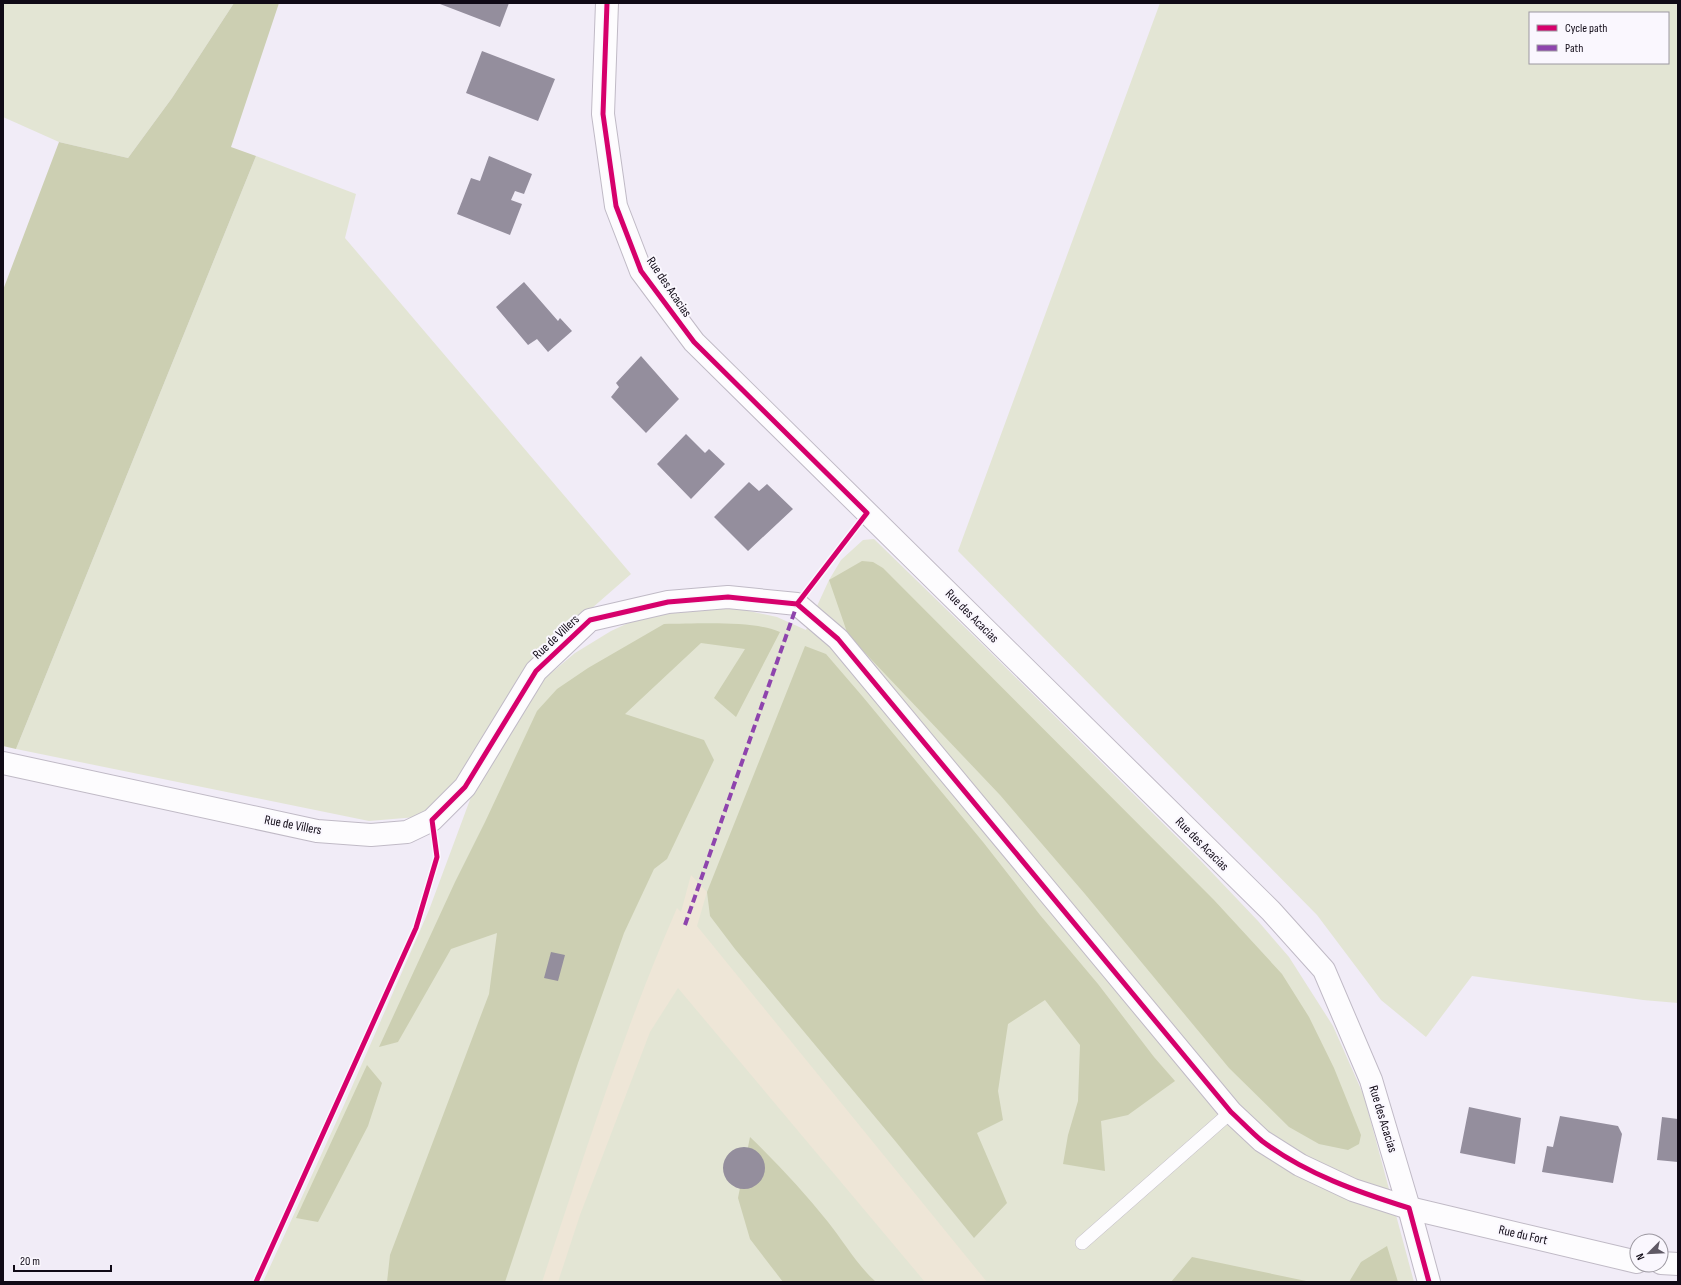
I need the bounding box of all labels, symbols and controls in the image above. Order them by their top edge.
legend [1529,12,1669,64]
text: Cycle path [1565,21,1607,36]
text: Path [1565,41,1583,56]
street label: Rue des Acacias [643,254,695,320]
street label: Rue des Acacias [942,586,1002,646]
street label: Rue de Villers [529,611,583,663]
street label: Rue de Villers [263,812,323,838]
street label: Rue des Acacias [1172,814,1232,874]
street label: Rue des Acacias [1365,1084,1401,1155]
street label: Rue du Fort [1497,1222,1549,1248]
north arrow [1629,1233,1669,1273]
scale bar [14,1247,111,1273]
text: N [1633,1251,1647,1262]
text: 20 m [20,1254,40,1269]

